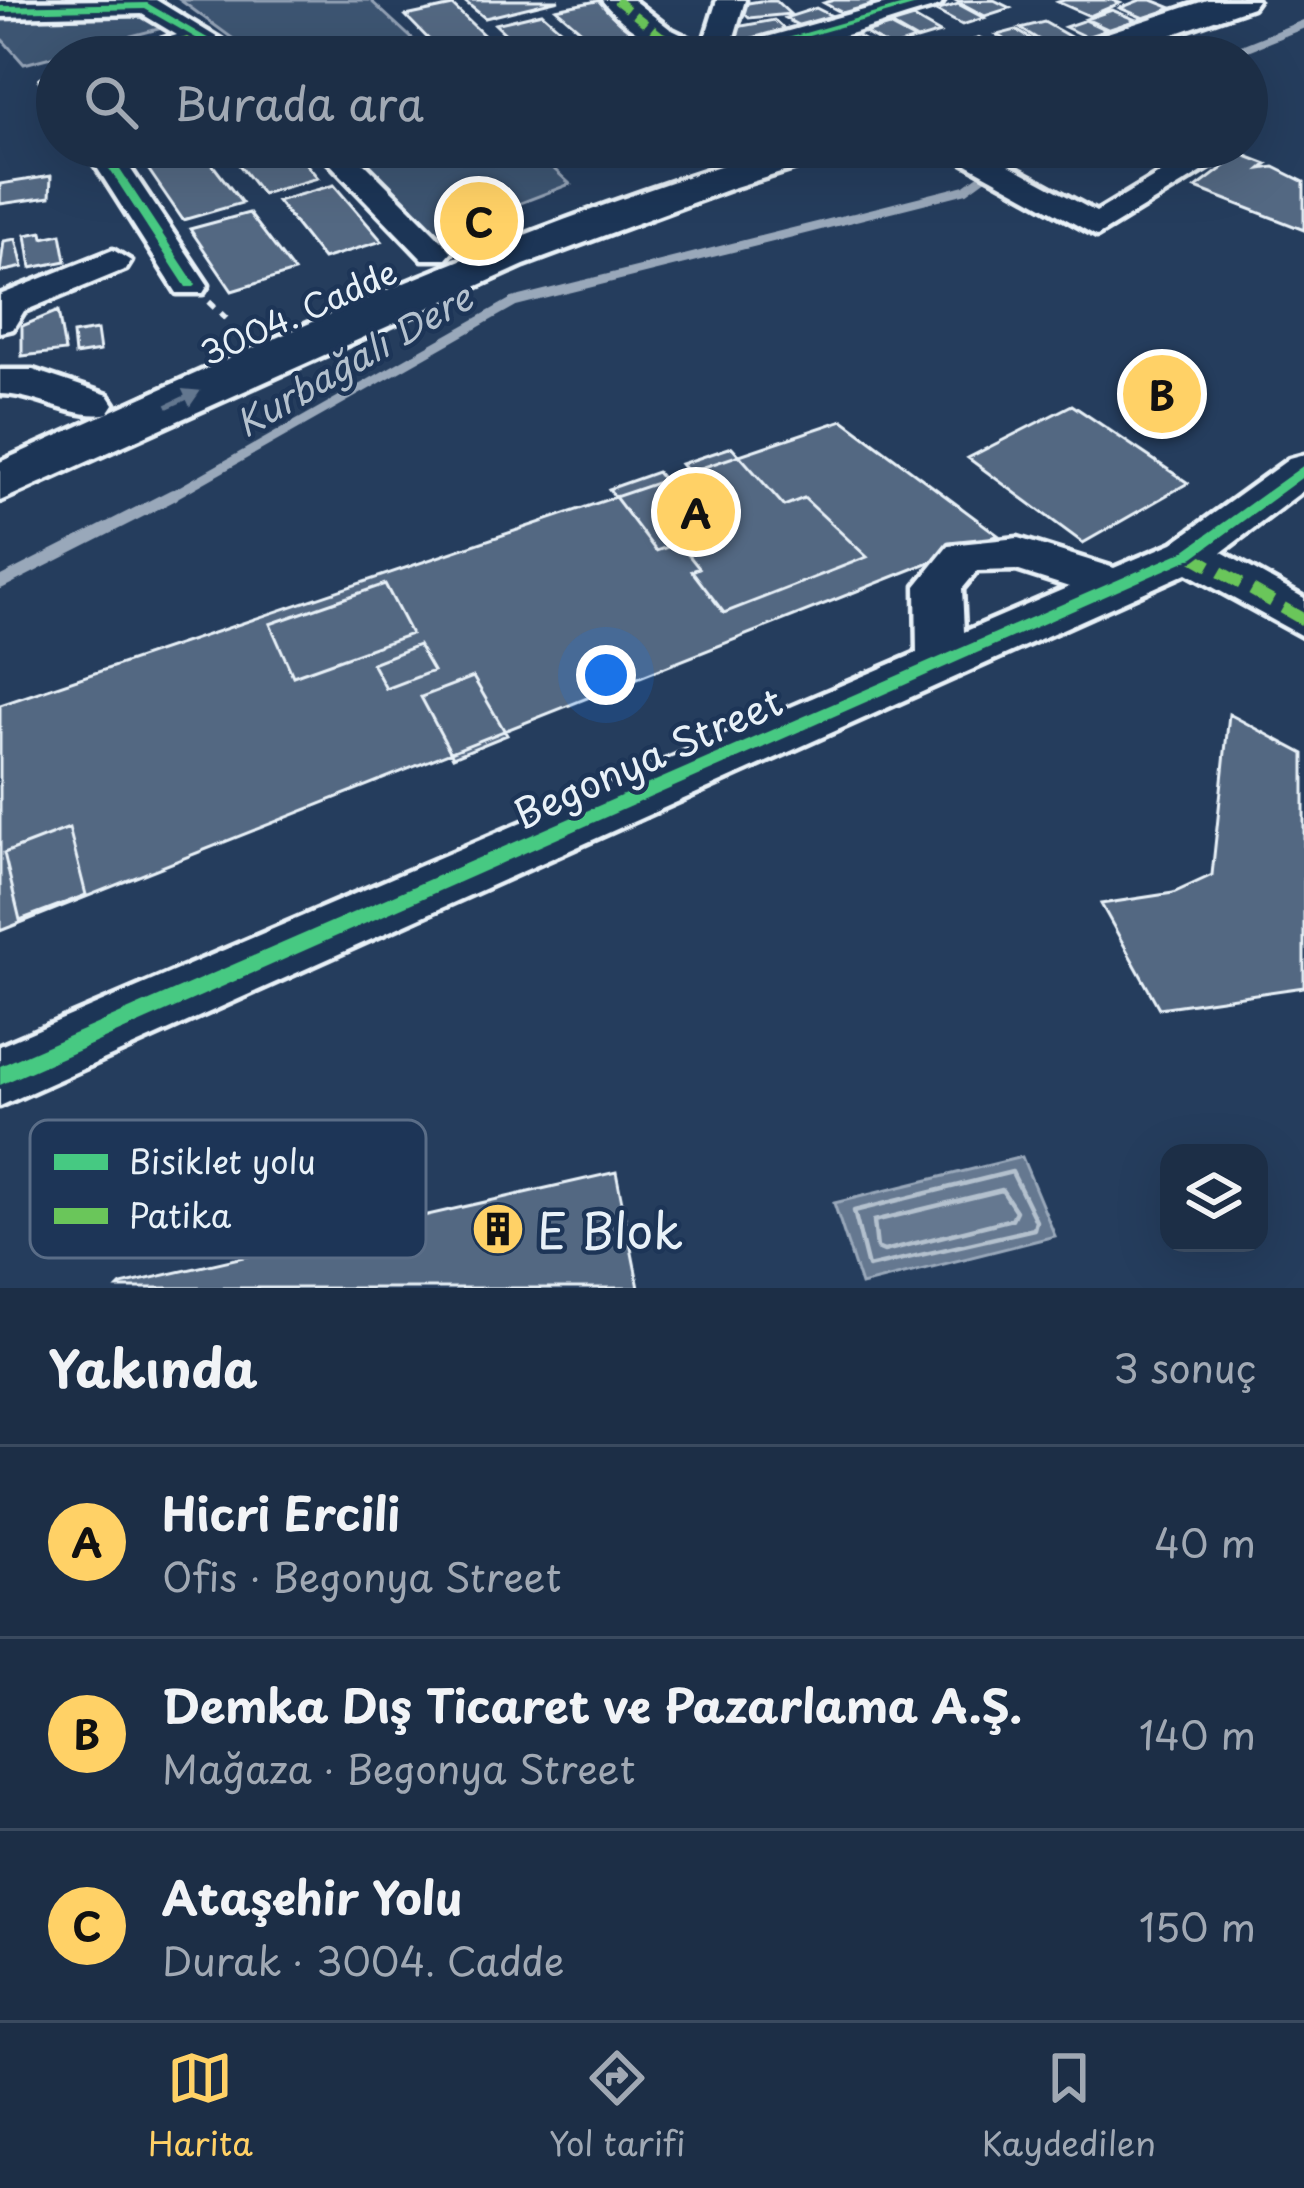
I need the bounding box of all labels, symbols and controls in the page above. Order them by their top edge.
search box [36,36,1268,168]
text: Burada ara [174,68,424,136]
icon: search [78,69,144,135]
pin: C [440,176,518,266]
street label: 3004. Cadde [192,245,404,377]
water label: Kurbağalı Dere [224,268,483,449]
pin: B [1123,349,1201,439]
one-way arrow [166,388,201,408]
pin: A [657,467,735,557]
your location [576,645,636,705]
street label: Begonya Street [503,670,791,842]
legend [30,1120,426,1258]
text: Bisiklet yolu [129,1135,316,1185]
map controls [1160,1144,1268,1252]
button: layers [1160,1144,1268,1252]
text: Patika [129,1189,232,1239]
place label: E Blok [537,1193,683,1265]
building icon: E Blok [470,1201,526,1257]
text: Yakında [48,1328,258,1405]
text: 3 sonuç [1113,1337,1256,1396]
text: Hicri Ercili [162,1478,400,1546]
text: A [72,1512,102,1571]
text: 40 m [1154,1512,1256,1571]
text: Ofis · Begonya Street [162,1546,561,1605]
text: Demka Dış Ticaret ve Pazarlama A.Ş. [162,1670,1022,1738]
text: B [74,1704,100,1763]
text: 140 m [1139,1704,1256,1763]
text: Mağaza · Begonya Street [162,1738,635,1797]
text: Ataşehir Yolu [162,1862,463,1930]
text: C [72,1896,102,1955]
text: 150 m [1139,1896,1256,1955]
text: Durak · 3004. Cadde [162,1930,564,1989]
tab: Harita [148,2045,253,2167]
tab: Yol tarifi [549,2045,686,2167]
tab: Kaydedilen [982,2045,1156,2167]

